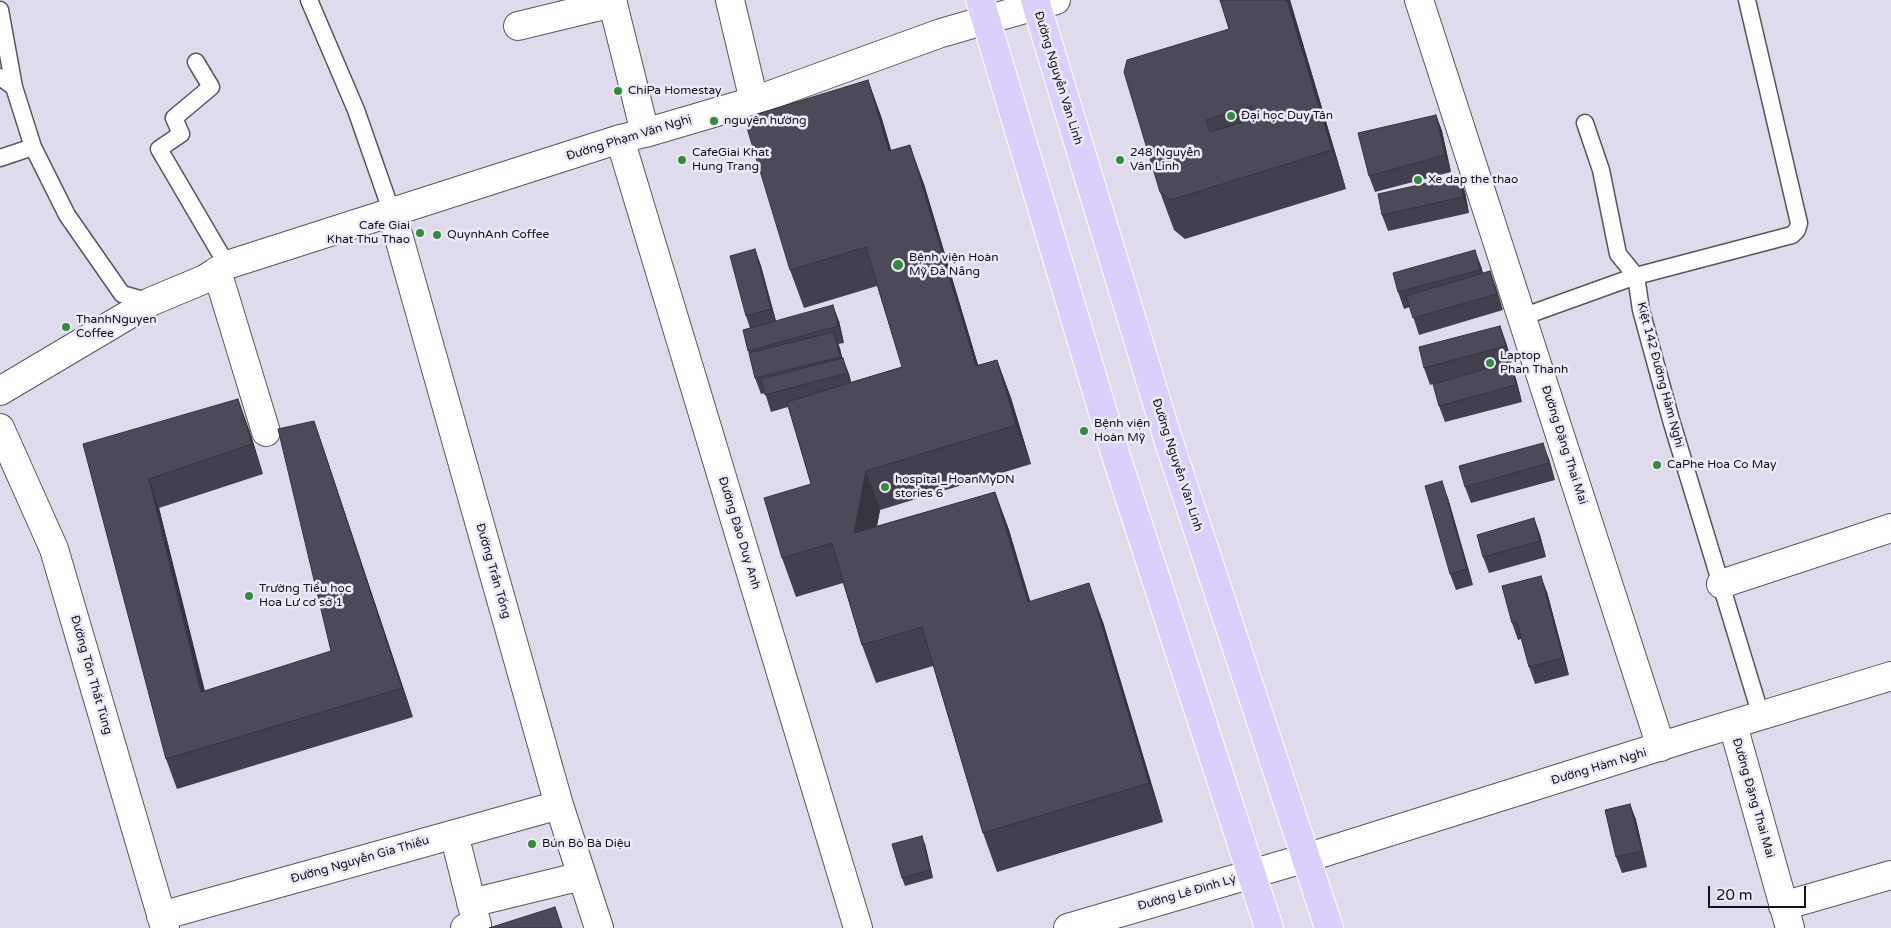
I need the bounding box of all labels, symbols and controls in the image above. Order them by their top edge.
street label: Đường Nguyễn Văn Linh [1031,9,1085,147]
place label: ChiPa Homestay [628,84,722,98]
marker: ChiPa Homestay [612,85,624,97]
place label: Đại học Duy Tân [1241,109,1333,123]
marker: Đại học Duy Tân [1225,110,1237,122]
street label: Đường Phạm Văn Nghị [565,112,693,164]
place label: nguyên hường [724,114,807,128]
marker: nguyên hường [708,115,720,127]
place label: CafeGiai Khat Hung Trang [692,146,769,174]
place label: 248 Nguyễn Văn Linh [1130,146,1201,174]
marker: CafeGiai Khat Hung Trang [676,154,688,166]
marker: 248 Nguyễn Văn Linh [1114,154,1126,166]
place label: Xe dap the thao [1428,173,1518,187]
marker: Xe dap the thao [1412,174,1424,186]
place label: Cafe Giai Khat Thu Thao [327,219,410,247]
marker: Cafe Giai Khat Thu Thao [414,227,426,239]
place label: QuynhAnh Coffee [447,228,549,242]
marker: QuynhAnh Coffee [431,229,443,241]
place label: Bệnh viện Hoàn Mỹ Đà Nẵng [909,251,999,279]
marker: Bệnh viện Hoàn Mỹ Đà Nẵng [891,258,905,272]
street label: Kiệt 142 Đường Hàm Nghi [1634,301,1686,449]
place label: ThanhNguyen Coffee [76,313,157,341]
marker: ThanhNguyen Coffee [60,321,72,333]
place label: Laptop Phan Thanh [1500,349,1568,377]
marker: Laptop Phan Thanh [1484,357,1496,369]
street label: Đường Đặng Thai Mai [1538,384,1590,506]
street label: Đường Nguyễn Văn Linh [1149,397,1205,533]
place label: Bệnh viện Hoàn Mỹ [1094,417,1150,445]
marker: Bệnh viện Hoàn Mỹ [1078,425,1090,437]
place label: CaPhe Hoa Co May [1667,458,1776,472]
marker: CaPhe Hoa Co May [1651,459,1663,471]
place label: hospital_HoanMyDN stories 6 [895,473,1015,501]
street label: Đường Đào Duy Anh [715,475,763,591]
marker: hospital_HoanMyDN stories 6 [879,481,891,493]
street label: Đường Trần Tống [472,522,514,620]
place label: Trường Tiểu học Hoa Lư cơ sở 1 [259,582,351,610]
marker: Trường Tiểu học Hoa Lư cơ sở 1 [243,590,255,602]
street label: Đường Tôn Thất Tùng [67,614,115,736]
street label: Đường Đặng Thai Mai [1729,736,1777,860]
street label: Đường Hàm Nghi [1550,746,1648,788]
street label: Đường Nguyễn Gia Thiều [289,833,431,887]
place label: Bún Bò Bà Diệu [542,837,631,851]
marker: Bún Bò Bà Diệu [526,838,538,850]
street label: Đường Lê Đình Lý [1136,872,1238,914]
scale bar [1711,876,1808,908]
text: 20 m [1716,886,1753,904]

